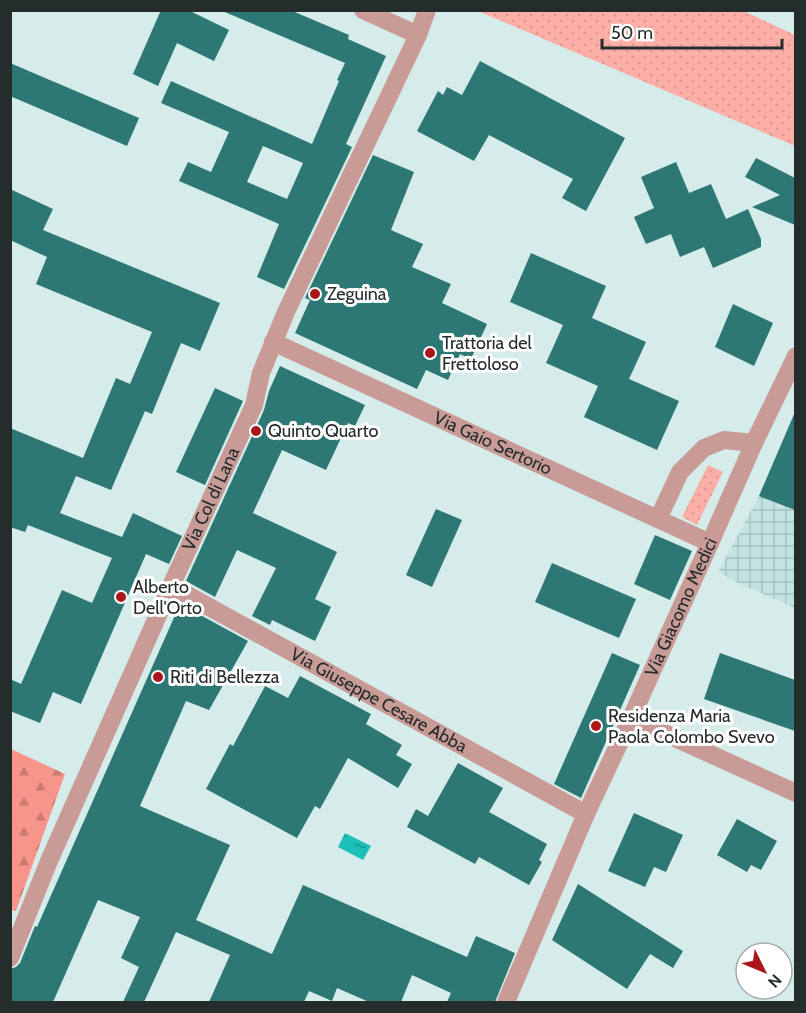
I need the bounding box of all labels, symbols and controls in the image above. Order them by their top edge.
scale bar [602,12,782,50]
text: 50 m [611,22,653,44]
place label: Zeguina [327,283,387,305]
marker: Zeguina [308,287,322,301]
place label: Trattoria del Frettoloso [442,332,532,375]
marker: Trattoria del Frettoloso [423,346,437,360]
street label: Via Gaio Sertorio [430,406,556,480]
place label: Quinto Quarto [268,420,378,442]
marker: Quinto Quarto [249,424,263,438]
street label: Via Col di Lana [178,443,244,554]
street label: Via Giacomo Medici [640,534,722,680]
place label: Alberto Dell'Orto [133,576,202,619]
marker: Alberto Dell'Orto [114,590,128,604]
street label: Via Giuseppe Cesare Abba [287,643,471,758]
place label: Riti di Bellezza [170,666,280,688]
marker: Riti di Bellezza [151,670,165,684]
place label: Residenza Maria Paola Colombo Svevo [608,705,775,748]
marker: Residenza Maria Paola Colombo Svevo [589,719,603,733]
north arrow [734,941,794,1001]
text: N [764,970,785,992]

